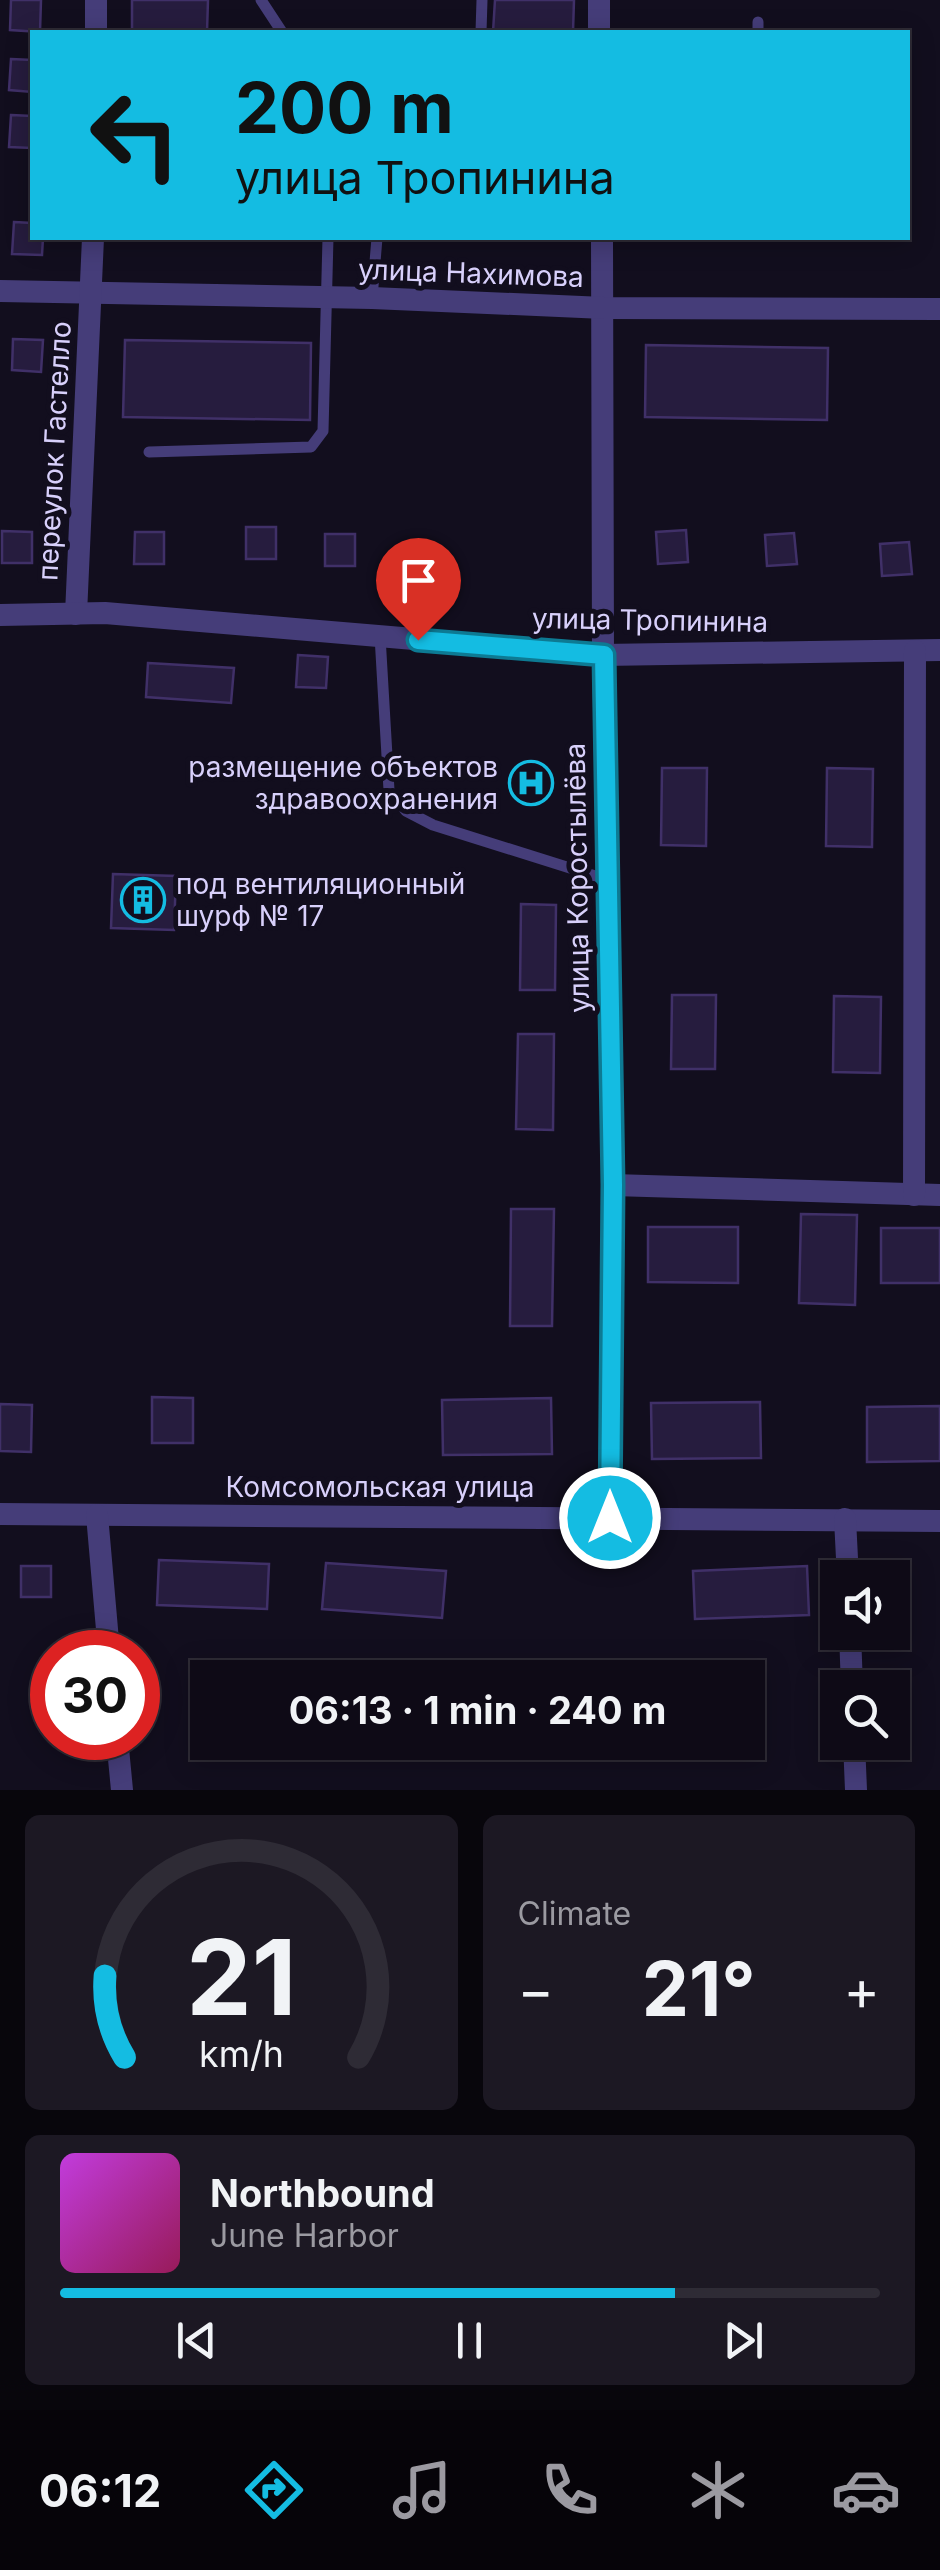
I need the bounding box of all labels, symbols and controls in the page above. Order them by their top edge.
text: 200 m [235,65,454,150]
icon: left [70,70,200,200]
text: улица Тропинина [235,150,615,205]
street label: улица Нахимова [358,252,584,294]
street label: переулок Гастелло [30,320,78,582]
pin [376,538,461,641]
icon: arrive [391,553,446,608]
street label: улица Тропинина [532,601,768,639]
street label: улица Коростылёва [558,743,596,1013]
place label: размещение объектов здравоохранения [188,750,498,816]
hospital icon: размещение объектов здравоохранения [508,760,554,806]
place label: под вентиляционный шурф № 17 [176,867,465,933]
building icon: под вентиляционный шурф № 17 [120,877,166,923]
position arrow [558,1466,662,1570]
street label: Комсомольская улица [226,1470,534,1504]
map controls [820,1560,910,1760]
button: sound [820,1560,910,1650]
speed limit sign: 30 [30,1630,160,1760]
button: search [820,1670,910,1760]
text: 06:13 · 1 min · 240 m [289,1687,666,1733]
text: Climate [518,1894,631,1933]
text: 21 [186,1914,296,2040]
text: 21° [642,1943,756,2034]
text: − [518,1957,554,2023]
text: + [844,1957,880,2023]
text: km/h [199,2032,284,2076]
text: Northbound [210,2170,435,2216]
text: June Harbor [210,2216,399,2255]
icon: previous [169,2313,224,2368]
icon: pause [442,2313,497,2368]
icon: next [716,2313,771,2368]
icon: directions [239,2455,309,2525]
icon: music [387,2455,457,2525]
icon: phone [535,2455,605,2525]
icon: climate [683,2455,753,2525]
icon: car [831,2455,901,2525]
text: 06:12 [39,2463,161,2518]

